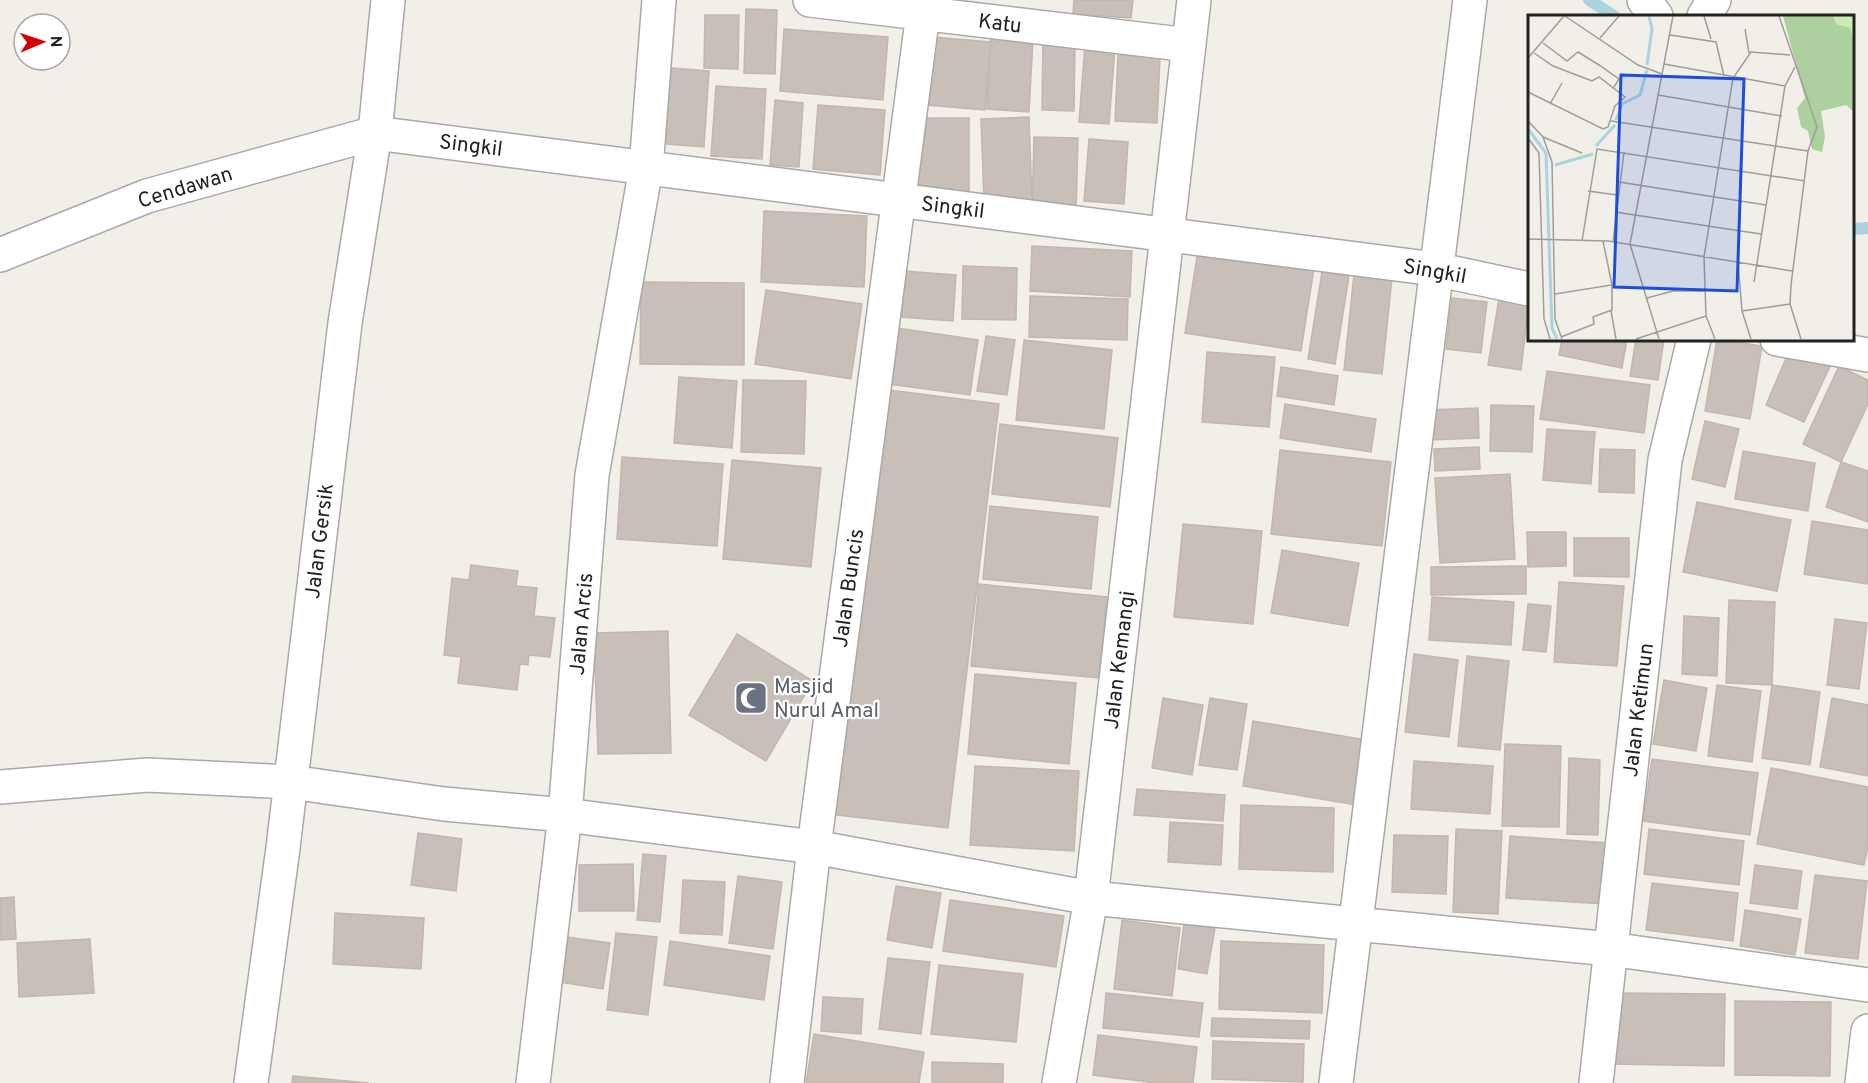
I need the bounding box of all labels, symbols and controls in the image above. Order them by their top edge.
street label: Katu [977,8,1023,41]
north arrow [12,12,72,72]
inset map [1528,15,1853,340]
text: N [45,35,65,48]
street label: Singkil [437,129,504,164]
street label: Cendawan [135,161,236,216]
street label: Singkil [919,191,986,226]
street label: Singkil [1401,254,1469,291]
street label: Jalan Gersik [300,482,341,601]
street label: Jalan Buncis [828,527,871,649]
street label: Jalan Arcis [565,572,600,677]
street label: Jalan Kemangi [1099,589,1142,731]
street label: Jalan Ketimun [1618,642,1661,779]
place label: Masjid Nurul Amal [774,674,879,725]
mosque icon: Masjid Nurul Amal [733,680,769,716]

